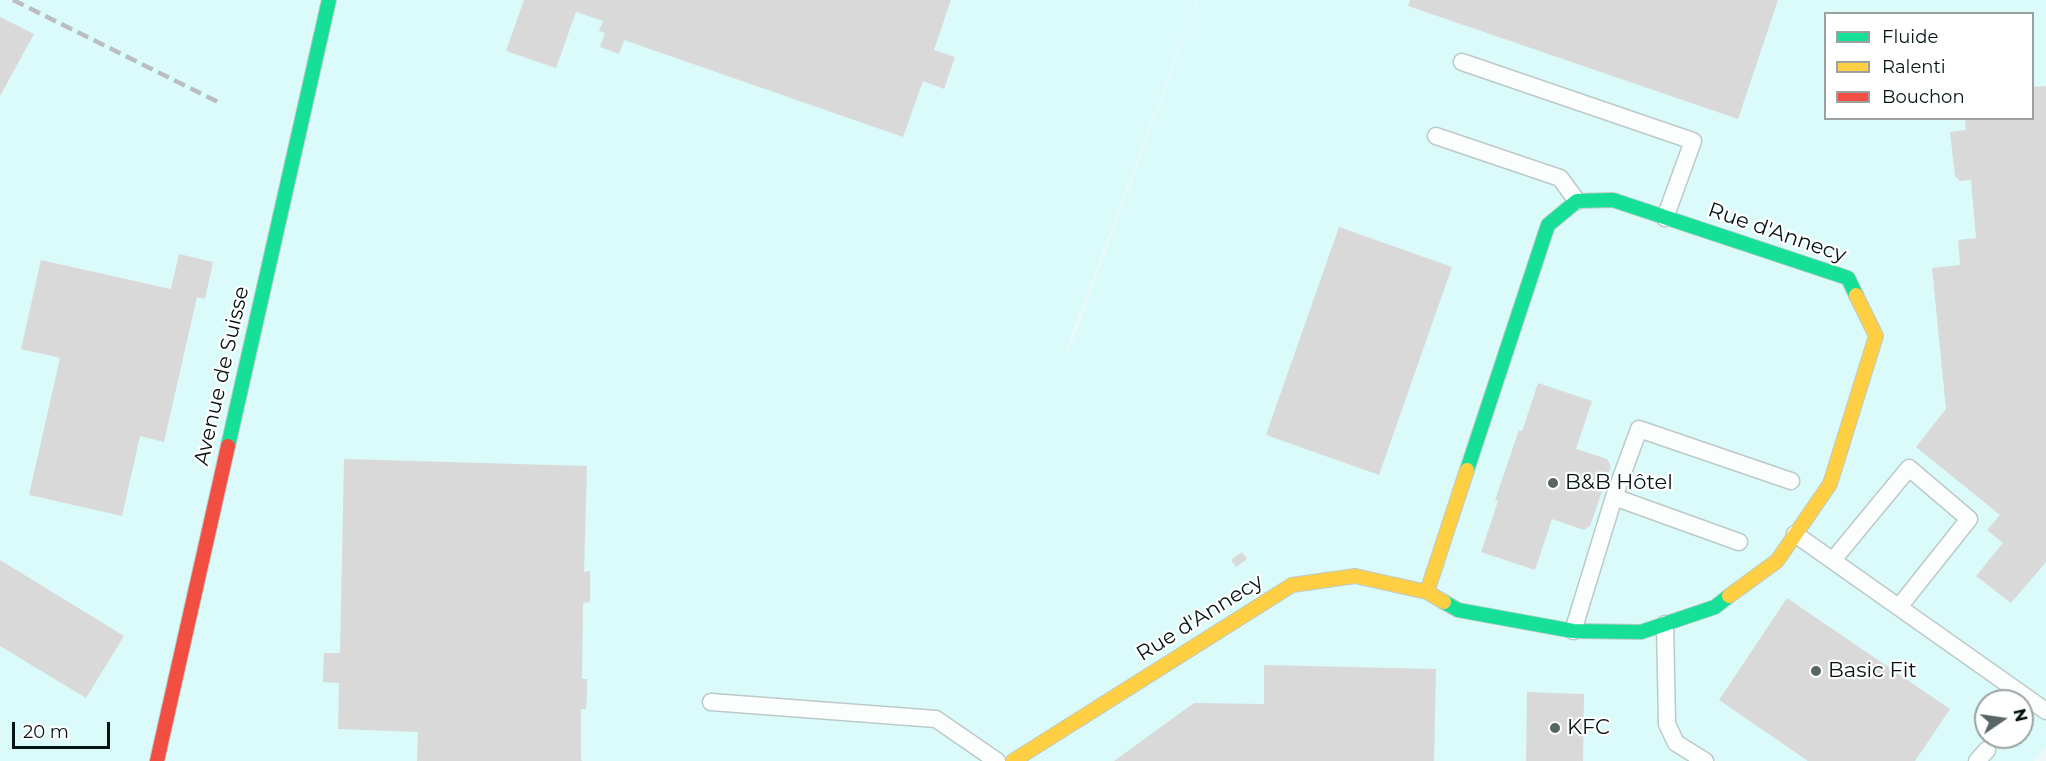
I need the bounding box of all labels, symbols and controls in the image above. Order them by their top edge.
legend [1824,12,2034,120]
text: Fluide [1882,26,1938,48]
text: Ralenti [1882,56,1946,78]
text: Bouchon [1882,86,1965,108]
street label: Rue d'Annecy [1705,198,1849,268]
street label: Avenue de Suisse [189,284,255,468]
place label: B&B Hôtel [1565,470,1673,496]
marker: B&B Hôtel [1546,476,1560,490]
street label: Rue d'Annecy [1132,569,1268,667]
place label: Basic Fit [1828,658,1917,684]
marker: Basic Fit [1809,664,1823,678]
north arrow [1974,689,2034,749]
text: N [2009,707,2031,724]
scale bar [15,710,112,748]
place label: KFC [1567,715,1610,741]
text: 20 m [23,721,69,743]
marker: KFC [1548,721,1562,735]

